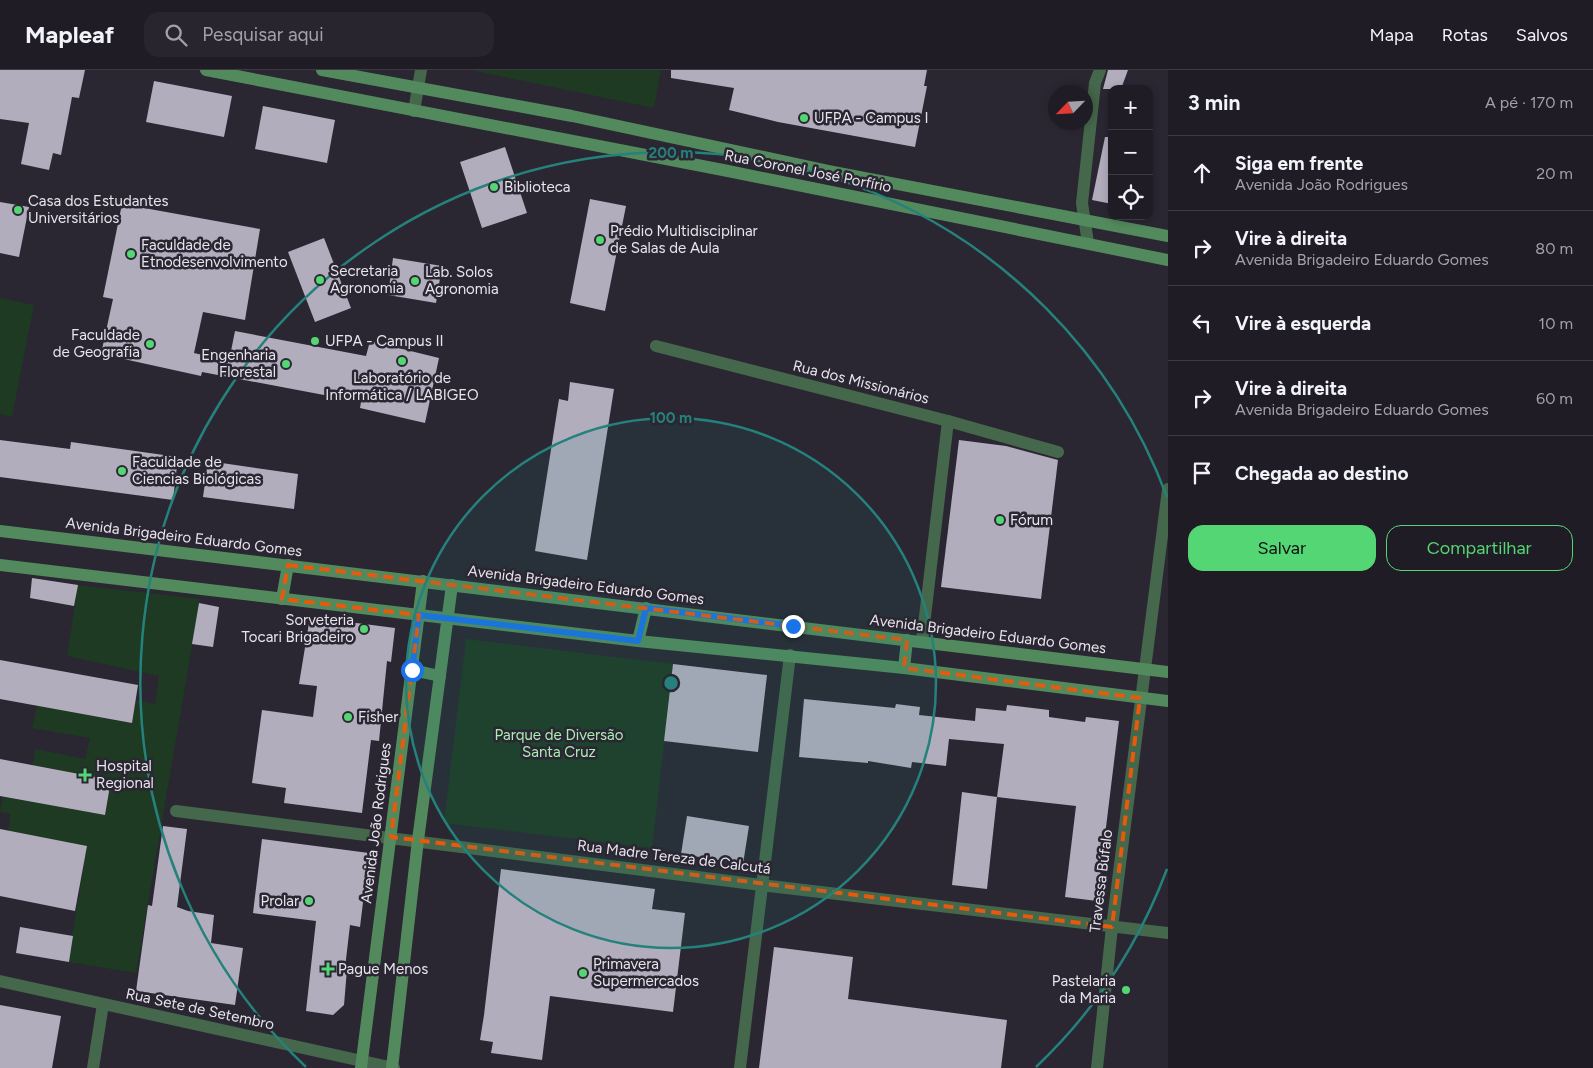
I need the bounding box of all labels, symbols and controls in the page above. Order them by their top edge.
search box [144,12,494,57]
text: Mapleaf [25,20,114,49]
icon: search [162,21,190,49]
text: Pesquisar aqui [202,23,324,46]
text: Mapa [1370,24,1414,46]
text: Rotas [1442,24,1488,46]
text: Salvos [1516,24,1568,46]
north arrow [1048,85,1093,130]
map controls [1108,85,1153,220]
button: + [1108,85,1153,130]
text: 3 min [1188,90,1240,115]
text: A pé · 170 m [1485,93,1573,112]
place label: UFPA - Campus I [814,109,928,127]
marker: UFPA - Campus I [798,112,810,124]
button: − [1108,130,1153,175]
text: 200 m [649,144,693,162]
street label: Rua Coronel José Porfírio [723,146,893,196]
text: Siga em frente [1235,152,1363,175]
icon: ahead [1188,159,1216,187]
text: 20 m [1536,164,1573,183]
button: locate [1108,175,1153,220]
text: Avenida João Rodrigues [1235,175,1408,194]
place label: Biblioteca [504,178,571,196]
marker: Biblioteca [488,181,500,193]
place label: Casa dos Estudantes Universitários [28,192,169,227]
marker: Casa dos Estudantes Universitários [12,204,24,216]
place label: Prédio Multidisciplinar de Salas de Aula [610,222,758,257]
text: Vire à direita [1235,227,1347,250]
marker: Prédio Multidisciplinar de Salas de Aula [594,234,606,246]
icon: right [1188,234,1216,262]
place label: Faculdade de Etnodesenvolvimento [141,236,288,271]
text: 80 m [1535,239,1573,258]
marker: Faculdade de Etnodesenvolvimento [125,248,137,260]
text: Avenida Brigadeiro Eduardo Gomes [1235,250,1489,269]
place label: Secretaria Agronomia [330,262,404,297]
place label: Lab. Solos Agronomia [425,263,499,298]
marker: Secretaria Agronomia [314,274,326,286]
marker: Lab. Solos Agronomia [409,275,421,287]
icon: left [1188,309,1216,337]
text: Vire à esquerda [1235,312,1371,335]
text: 10 m [1539,314,1573,333]
place label: Faculdade de Geografia [53,326,140,361]
place label: UFPA - Campus II [325,332,444,350]
marker: UFPA - Campus II [309,335,321,347]
marker: Faculdade de Geografia [144,338,156,350]
place label: Engenharia Florestal [201,346,276,381]
marker: Laboratório de Informática / LABIGEO [396,355,408,367]
street label: Rua dos Missionários [791,356,931,408]
marker: Engenharia Florestal [280,358,292,370]
place label: Laboratório de Informática / LABIGEO [325,369,479,404]
text: Vire à direita [1235,377,1347,400]
icon: right [1188,384,1216,412]
text: 60 m [1536,389,1573,408]
text: Avenida Brigadeiro Eduardo Gomes [1235,400,1489,419]
text: 100 m [650,409,692,427]
place label: Faculdade de Ciencias Biológicas [132,453,261,488]
icon: arrive [1188,459,1216,487]
text: Chegada ao destino [1235,462,1408,485]
marker: Faculdade de Ciencias Biológicas [116,465,128,477]
place label: Fórum [1010,511,1053,529]
street label: Avenida Brigadeiro Eduardo Gomes [65,514,303,560]
marker: Fórum [994,514,1006,526]
button: Salvar [1188,525,1376,571]
button: Compartilhar [1386,525,1573,571]
street label: Avenida Brigadeiro Eduardo Gomes [467,562,705,608]
place label: Sorveteria Tocari Brigadeiro [242,611,354,646]
street label: Avenida Brigadeiro Eduardo Gomes [869,611,1107,657]
route end [782,615,805,638]
marker: Sorveteria Tocari Brigadeiro [358,623,370,635]
route start [401,659,424,682]
centre of rings [662,674,680,692]
place label: Fisher [358,708,398,726]
marker: Fisher [342,711,354,723]
park label: Parque de Diversão Santa Cruz [495,726,624,761]
street label: Avenida João Rodrigues [357,741,395,905]
place label: Hospital Regional [96,757,154,792]
marker: Hospital Regional [78,768,92,782]
street label: Travessa Búfalo [1086,828,1116,934]
street label: Rua Madre Tereza de Calcutá [576,836,772,878]
place label: Prolar [261,892,299,910]
marker: Prolar [303,895,315,907]
place label: Primavera Supermercados [593,955,699,990]
place label: Pague Menos [338,960,428,978]
marker: Pague Menos [322,963,334,975]
marker: Primavera Supermercados [577,967,589,979]
place label: Pastelaria da Maria [1052,972,1116,1007]
street label: Rua Sete de Setembro [124,984,276,1034]
marker: Pastelaria da Maria [1120,984,1132,996]

